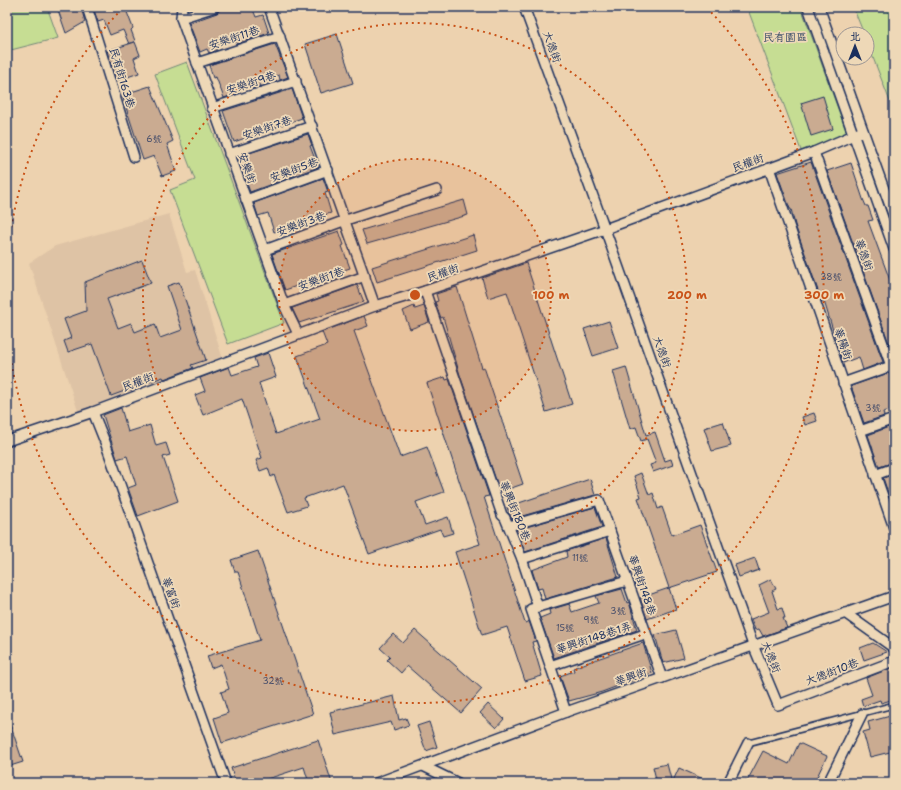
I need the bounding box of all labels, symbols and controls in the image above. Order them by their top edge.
street label: 安樂街11巷 [207,23,261,53]
north arrow [835,26,875,66]
street label: 大德街 [539,29,565,66]
text: 北 [850,29,861,44]
park label: 民有園區 [763,30,807,45]
street label: 民有街163巷 [106,46,138,110]
street label: 安樂街9巷 [224,68,278,98]
street label: 安樂街7巷 [240,112,294,144]
house number: 6號 [146,133,162,145]
street label: 安樂街 [234,150,260,187]
street label: 民權街 [730,150,767,176]
street label: 安樂街5巷 [268,154,320,186]
street label: 安樂街3巷 [274,208,328,240]
street label: 華德街 [851,237,877,274]
street label: 民權街 [425,260,462,285]
street label: 安樂街1巷 [296,264,346,294]
house number: 38號 [820,271,842,283]
text: 100 m [533,287,570,303]
text: 200 m [667,287,707,303]
text: 300 m [804,287,844,303]
centre of rings [408,288,422,302]
street label: 華陽街 [831,326,856,363]
street label: 大德街 [649,334,675,371]
street label: 民權街 [120,369,157,395]
house number: 3號 [865,402,881,414]
street label: 華興街180巷 [496,479,534,543]
house number: 11號 [572,552,588,564]
street label: 華興街148巷 [625,553,659,617]
street label: 華富街 [158,575,184,612]
house number: 3號 [610,605,626,617]
house number: 9號 [583,614,599,626]
street label: 華興街148巷1弄 [554,619,634,657]
house number: 15號 [556,622,574,634]
street label: 大德街 [758,639,785,676]
street label: 大德街10巷 [803,655,861,689]
street label: 華興街 [613,664,650,689]
house number: 32號 [262,675,284,687]

